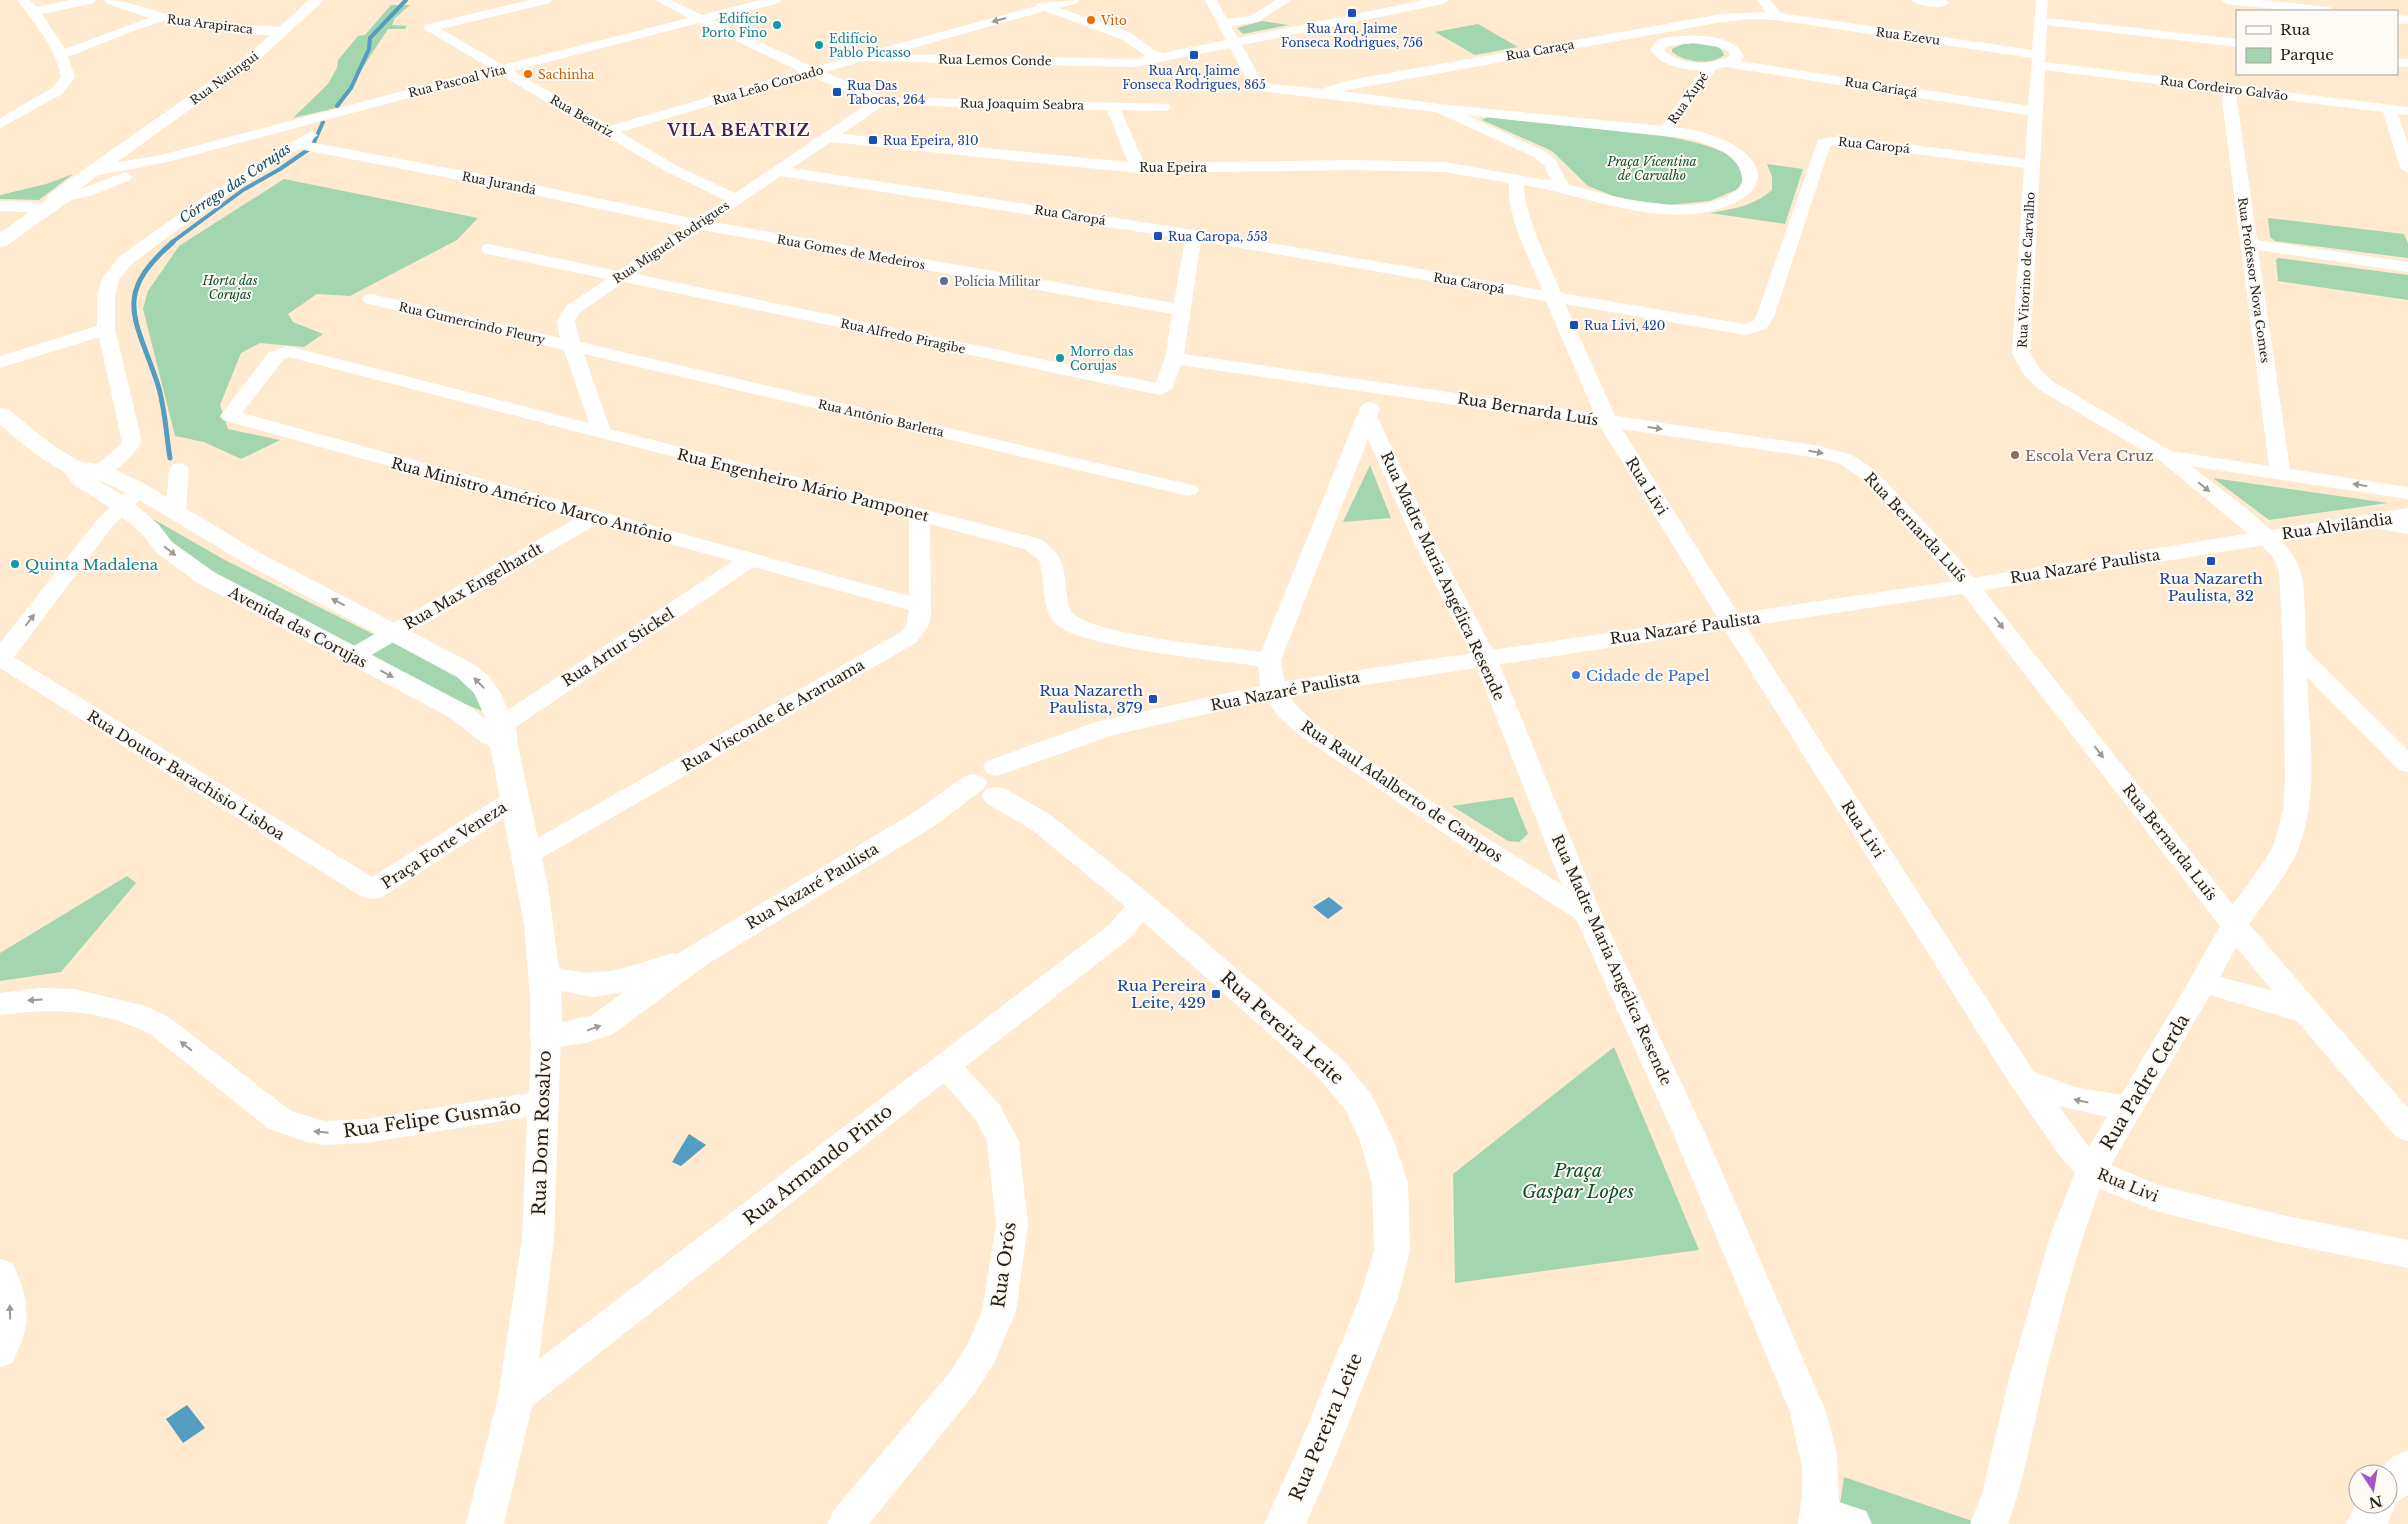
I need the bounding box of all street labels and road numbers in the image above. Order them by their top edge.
street label: Rua Arapiraca [166,11,254,37]
street label: Rua Ezevu [1875,24,1941,48]
street label: Rua Caraça [1505,37,1576,63]
street label: Rua Natingui [187,48,261,108]
street label: Rua Lemos Conde [938,52,1052,68]
street label: Rua Pascoal Vita [407,62,508,100]
street label: Rua Leão Coroado [711,62,825,108]
street label: Rua Xupé [1665,69,1711,127]
street label: Rua Cordeiro Galvão [2159,73,2289,103]
street label: Rua Cariaçá [1844,74,1919,100]
street label: Rua Beatriz [547,92,617,140]
street label: Rua Joaquim Seabra [960,95,1085,113]
street label: Rua Caropá [1837,134,1911,156]
street label: Rua Epeira [1139,160,1207,175]
street label: Rua Jurandá [461,168,538,198]
street label: Rua Vitorino de Carvalho [2014,191,2038,348]
street label: Rua Professor Nova Gomes [2235,196,2273,364]
street label: Rua Miguel Rodrigues [610,198,732,286]
street label: Rua Caropá [1033,202,1107,228]
street label: Rua Gomes de Medeiros [776,232,926,272]
street label: Rua Caropá [1432,269,1506,297]
street label: Rua Gumercindo Fleury [397,299,547,347]
street label: Rua Alfredo Piragibe [839,315,967,357]
street label: Rua Bernarda Luís [1456,388,1600,430]
street label: Rua Antônio Barletta [817,396,946,440]
street label: Rua Engenheiro Mário Pamponet [675,444,931,526]
street label: Rua Madre Maria Angélica Resende [1377,449,1509,703]
street label: Rua Ministro Américo Marco Antônio [389,453,675,547]
street label: Rua Livi [1622,454,1672,518]
street label: Rua Bernarda Luís [1860,468,1972,586]
street label: Rua Alvilândia [2281,509,2394,543]
street label: Rua Max Engelhardt [400,538,546,634]
street label: Rua Nazaré Paulista [2009,545,2162,587]
street label: Avenida das Corujas [224,582,371,672]
street label: Rua Artur Stickel [558,604,678,690]
street label: Rua Nazaré Paulista [1609,608,1762,648]
street label: Rua Visconde de Araruama [678,654,868,775]
street label: Rua Nazaré Paulista [1209,667,1362,715]
street label: Rua Doutor Barachisio Lisboa [84,706,289,844]
street label: Rua Raul Adalberto de Campos [1297,716,1507,866]
street label: Rua Bernarda Luís [2119,780,2222,904]
street label: Praça Forte Veneza [378,797,511,893]
street label: Rua Livi [1837,797,1889,861]
street label: Rua Madre Maria Angélica Resende [1548,832,1676,1088]
street label: Rua Nazaré Paulista [742,839,882,933]
street label: Rua Pereira Leite [1216,967,1348,1089]
street label: Rua Padre Cerda [2096,1010,2194,1154]
street label: Rua Dom Rosalvo [528,1050,556,1216]
street label: Rua Felipe Gusmão [342,1096,522,1142]
street label: Rua Armando Pinto [739,1100,897,1230]
street label: Rua Livi [2095,1164,2161,1206]
street label: Rua Orós [987,1221,1021,1309]
street label: Rua Pereira Leite [1285,1350,1367,1504]

